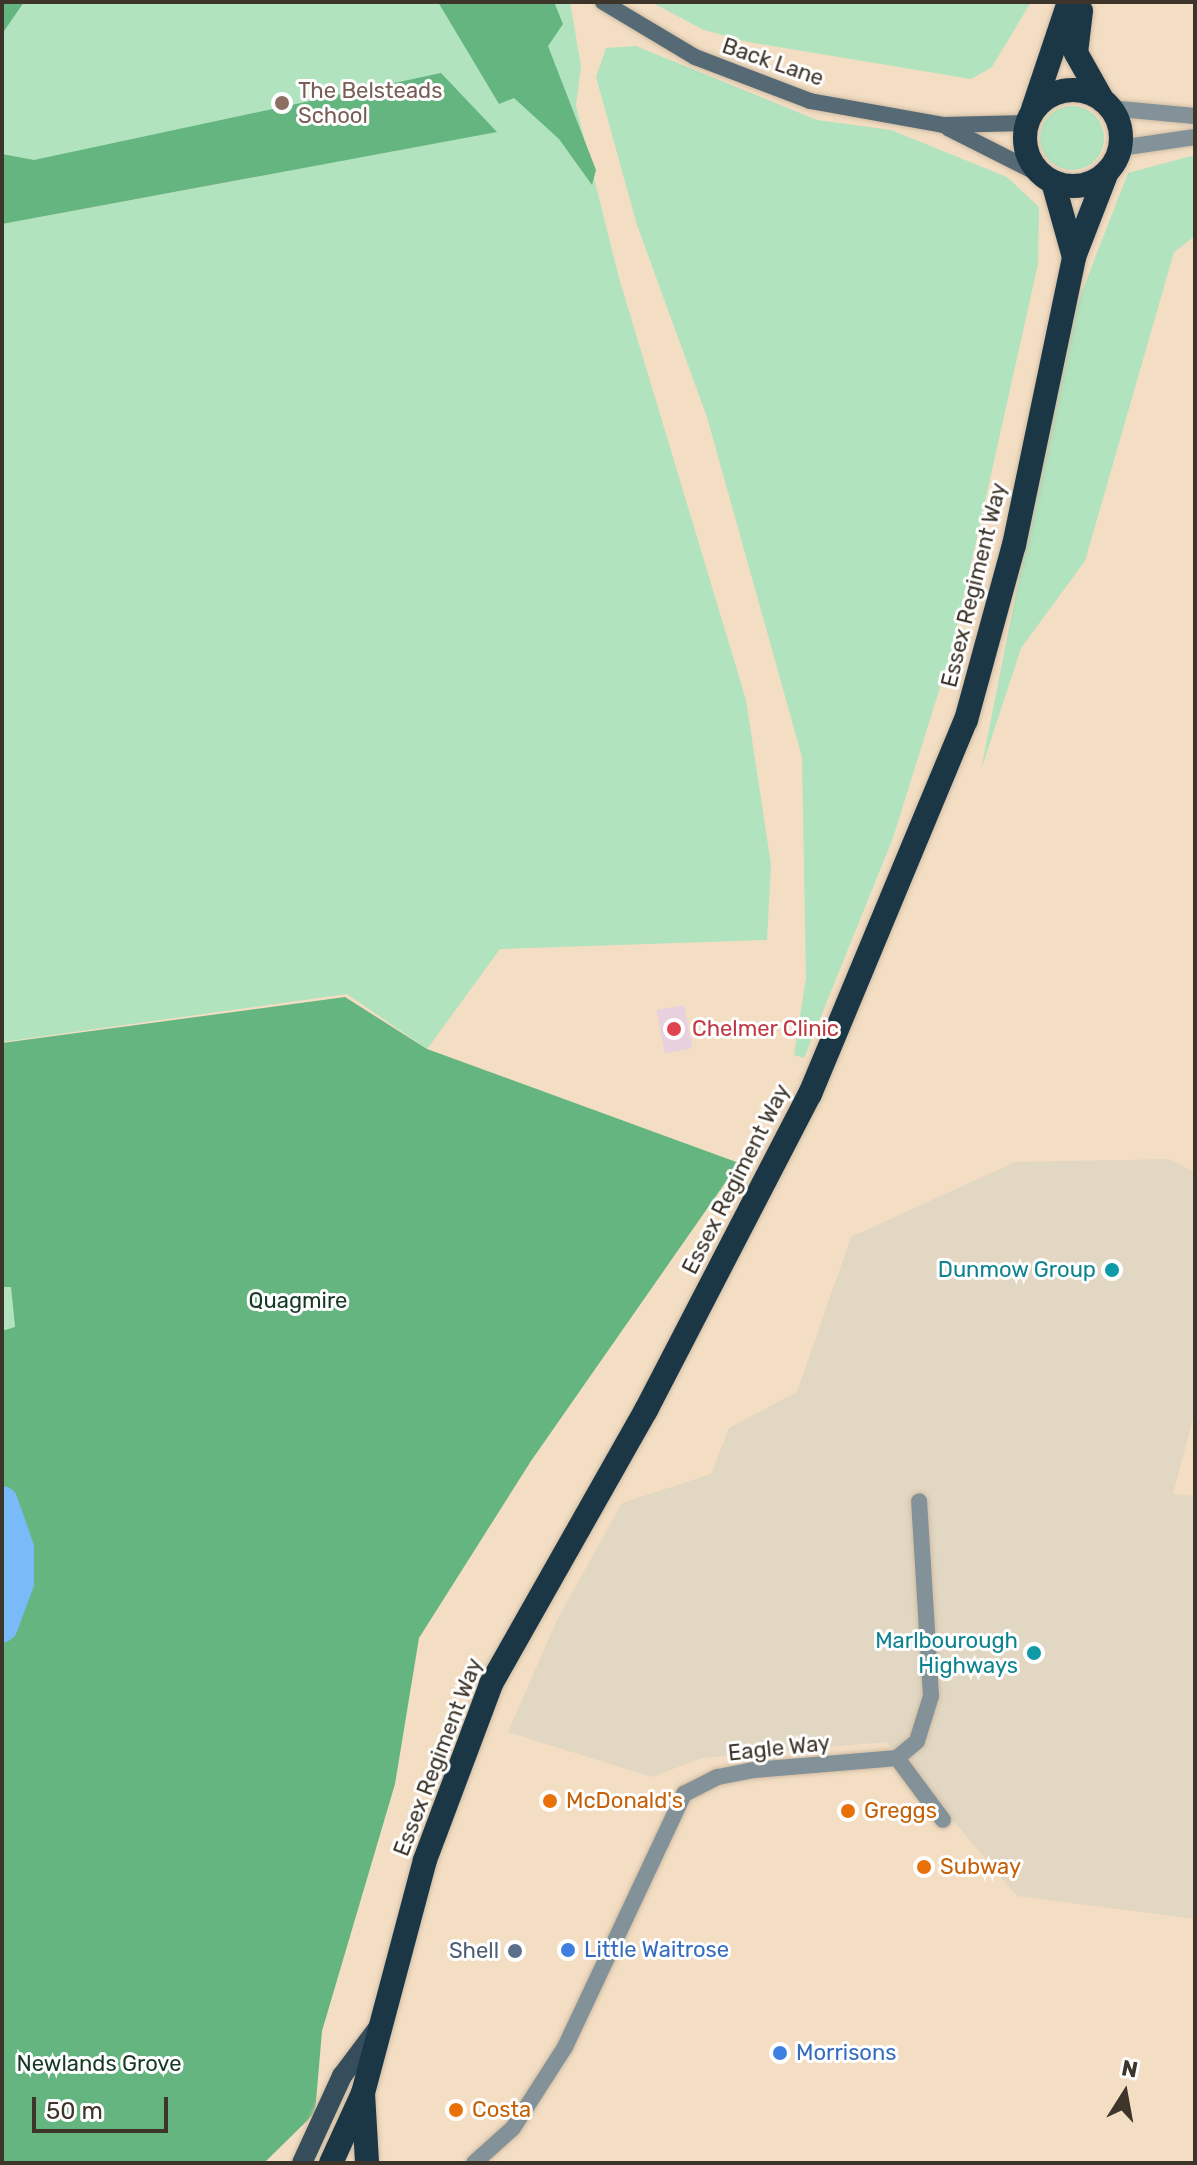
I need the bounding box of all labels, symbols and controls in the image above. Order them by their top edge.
street label: Back Lane [719,32,827,92]
place label: The Belsteads School [298,77,442,128]
marker: The Belsteads School [273,94,291,112]
street label: Essex Regiment Way [936,480,1012,690]
place label: Chelmer Clinic [692,1016,839,1042]
marker: Chelmer Clinic [663,1018,685,1040]
street label: Essex Regiment Way [676,1079,796,1279]
place label: Dunmow Group [937,1257,1096,1283]
marker: Dunmow Group [1103,1261,1121,1279]
park label: Quagmire [249,1288,347,1314]
place label: Marlbourough Highways [875,1627,1018,1678]
marker: Marlbourough Highways [1025,1644,1043,1662]
street label: Essex Regiment Way [388,1654,488,1860]
street label: Eagle Way [726,1729,832,1767]
place label: McDonald's [566,1788,683,1814]
marker: McDonald's [541,1792,559,1810]
place label: Greggs [864,1798,937,1824]
marker: Greggs [839,1802,857,1820]
place label: Subway [940,1854,1021,1880]
marker: Subway [915,1858,933,1876]
place label: Little Waitrose [584,1937,729,1963]
place label: Shell [449,1938,499,1964]
marker: Little Waitrose [559,1941,577,1959]
marker: Shell [506,1942,524,1960]
place label: Morrisons [796,2040,897,2066]
marker: Morrisons [771,2044,789,2062]
park label: Newlands Grove [17,2051,181,2077]
north arrow [1085,2053,1165,2133]
text: N [1119,2054,1140,2084]
scale bar [36,2081,172,2131]
text: 50 m [46,2097,103,2125]
place label: Costa [472,2097,531,2123]
marker: Costa [447,2101,465,2119]

